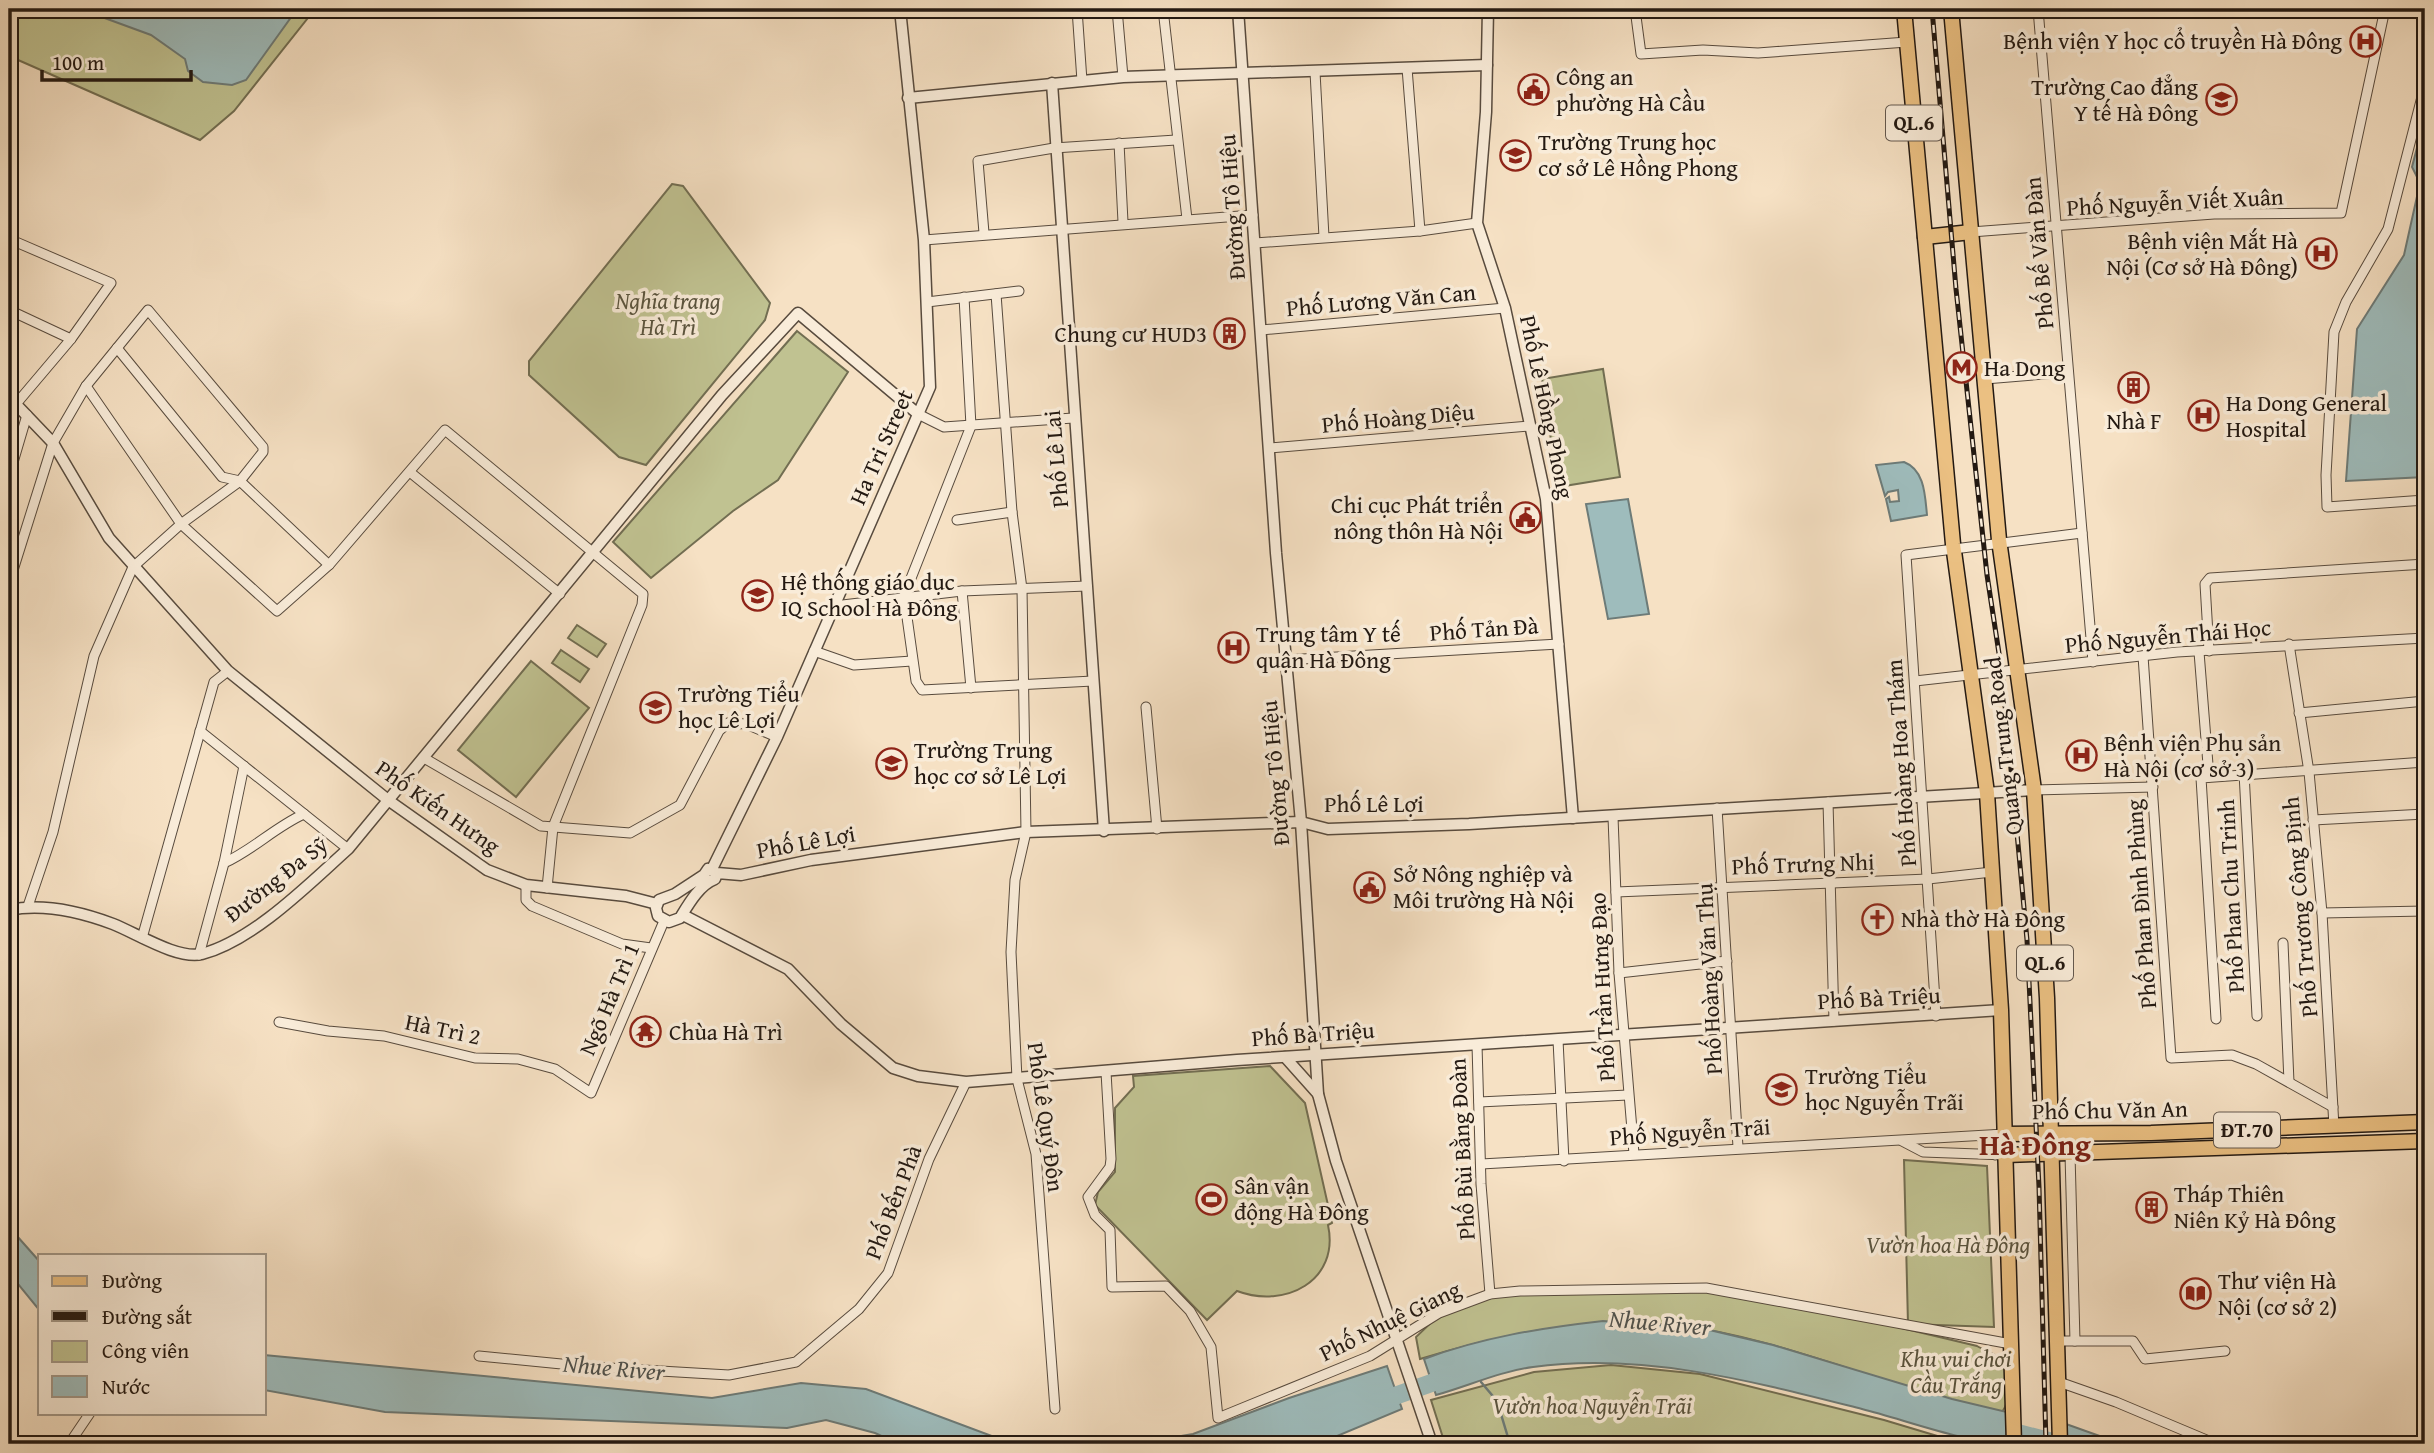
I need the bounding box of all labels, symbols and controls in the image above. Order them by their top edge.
place label: Bệnh viện Y học cổ truyền Hà Đông [2003,24,2343,57]
hospital icon: Bệnh viện Y học cổ truyền Hà Đông [2348,24,2382,58]
scale bar [42,38,191,82]
text: 100 m [52,47,104,78]
place label: Công an phường Hà Cầu [1556,60,1706,119]
place label: Trường Cao đẳng Y tế Hà Đông [2031,70,2199,129]
public building icon: Công an phường Hà Cầu [1516,73,1550,107]
school or university icon: Trường Cao đẳng Y tế Hà Đông [2204,83,2238,117]
road number: QL.6 [1886,106,1942,140]
place label: Trường Trung học cơ sở Lê Hồng Phong [1538,125,1738,184]
street label: Đường Tô Hiệu [1210,133,1253,281]
school or university icon: Trường Trung học cơ sở Lê Hồng Phong [1498,138,1532,172]
street label: Phố Bế Văn Đàn [2015,175,2062,331]
street label: Phố Nguyễn Viết Xuân [2066,179,2284,224]
place label: Bệnh viện Mắt Hà Nội (Cơ sở Hà Đông) [2106,224,2298,283]
hospital icon: Bệnh viện Mắt Hà Nội (Cơ sở Hà Đông) [2304,237,2338,271]
street label: Phố Lương Văn Can [1285,275,1477,324]
park label: Nghĩa trang Hà Trì [615,284,721,343]
street label: Phố Lê Hồng Phong [1512,312,1583,502]
place label: Chung cư HUD3 [1054,317,1207,350]
building icon: Chung cư HUD3 [1213,317,1247,351]
metro station icon: Ha Dong [1944,351,1978,385]
place label: Ha Dong [1984,351,2066,384]
building icon: Nhà F [2117,370,2151,404]
street label: Ha Tri Street [840,384,921,510]
place label: Ha Dong General Hospital [2226,386,2387,445]
street label: Phố Hoàng Diệu [1320,394,1476,441]
hospital icon: Ha Dong General Hospital [2186,399,2220,433]
place label: Nhà F [2106,404,2162,437]
street label: Phố Lê Lai [1035,409,1076,509]
place label: Chi cục Phát triển nông thôn Hà Nội [1331,488,1503,547]
public building icon: Chi cục Phát triển nông thôn Hà Nội [1509,501,1543,535]
place label: Hệ thống giáo dục IQ School Hà Đông [781,565,958,624]
school or university icon: Hệ thống giáo dục IQ School Hà Đông [741,578,775,612]
street label: Phố Tản Đà [1429,608,1539,649]
street label: Phố Nguyễn Thái Học [2064,610,2272,661]
place label: Trung tâm Y tế quận Hà Đông [1256,617,1401,676]
hospital icon: Trung tâm Y tế quận Hà Đông [1216,630,1250,664]
street label: Quang Trung Road [1975,654,2030,837]
street label: Phố Hoàng Hoa Thám [1877,658,1924,868]
place label: Trường Tiểu học Lê Lợi [678,677,800,736]
school or university icon: Trường Tiểu học Lê Lợi [638,690,672,724]
street label: Đường Tô Hiệu [1252,699,1297,847]
place label: Bệnh viện Phụ sản Hà Nội (cơ sở 3) [2104,726,2281,785]
place label: Trường Trung học cơ sở Lê Lợi [914,733,1066,792]
hospital icon: Bệnh viện Phụ sản Hà Nội (cơ sở 3) [2064,739,2098,773]
school or university icon: Trường Trung học cơ sở Lê Lợi [874,746,908,780]
street label: Phố Kiến Hưng [369,751,508,862]
street label: Phố Lê Lợi [1324,787,1424,820]
street label: Phố Trương Công Định [2273,795,2326,1019]
street label: Phố Phan Đình Phùng [2117,798,2164,1010]
street label: Phố Phan Chu Trinh [2209,798,2252,994]
street label: Phố Lê Lợi [754,817,858,866]
street label: Đường Đa Sỹ [217,827,335,930]
street label: Phố Trưng Nhị [1731,845,1875,882]
place label: Sở Nông nghiệp và Môi trường Hà Nội [1393,857,1574,916]
public building icon: Sở Nông nghiệp và Môi trường Hà Nội [1353,870,1387,904]
street label: Phố Hoàng Văn Thụ [1687,882,1730,1076]
street label: Phố Trần Hưng Đạo [1580,892,1623,1082]
church icon: Nhà thờ Hà Đông [1861,902,1895,936]
place label: Nhà thờ Hà Đông [1901,902,2066,935]
street label: Ngõ Hà Trì 1 [570,937,647,1060]
road number: QL.6 [2017,946,2073,981]
street label: Phố Bà Triệu [1817,978,1942,1017]
street label: Hà Trì 2 [402,1004,484,1053]
street label: Phố Bà Triệu [1250,1013,1376,1054]
temple icon: Chùa Hà Trì [629,1015,663,1049]
place label: Chùa Hà Trì [669,1015,783,1048]
street label: Phố Lê Quý Đôn [1020,1040,1073,1194]
street label: Phố Bùi Bằng Đoàn [1440,1057,1483,1241]
place label: Trường Tiểu học Nguyễn Trãi [1805,1059,1964,1118]
school or university icon: Trường Tiểu học Nguyễn Trãi [1765,1072,1799,1106]
street label: Phố Chu Văn An [2032,1092,2188,1127]
street label: Phố Nguyễn Trãi [1609,1109,1771,1154]
road number: ĐT.70 [2214,1112,2280,1148]
district label: Hà Đông [1979,1122,2091,1166]
street label: Phố Bến Phà [856,1140,929,1264]
place label: Sân vận động Hà Đông [1234,1169,1369,1228]
place label: Tháp Thiên Niên Kỷ Hà Đông [2174,1177,2336,1236]
sports icon: Sân vận động Hà Đông [1194,1182,1228,1216]
building icon: Tháp Thiên Niên Kỷ Hà Đông [2134,1190,2168,1224]
park label: Vườn hoa Hà Đông [1866,1228,2031,1261]
legend [38,1254,266,1414]
place label: Thư viện Hà Nội (cơ sở 2) [2218,1264,2337,1323]
text: Đường [102,1265,163,1296]
street label: Phố Nhuệ Giang [1314,1272,1467,1369]
library icon: Thư viện Hà Nội (cơ sở 2) [2178,1277,2212,1311]
text: Đường sắt [102,1301,193,1332]
water label: Nhue River [1607,1301,1713,1344]
text: Công viên [102,1335,189,1366]
park label: Khu vui chơi Cầu Trắng [1900,1342,2011,1401]
water label: Nhue River [561,1346,667,1389]
text: Nước [102,1371,150,1402]
park label: Vườn hoa Nguyễn Trãi [1492,1389,1692,1422]

